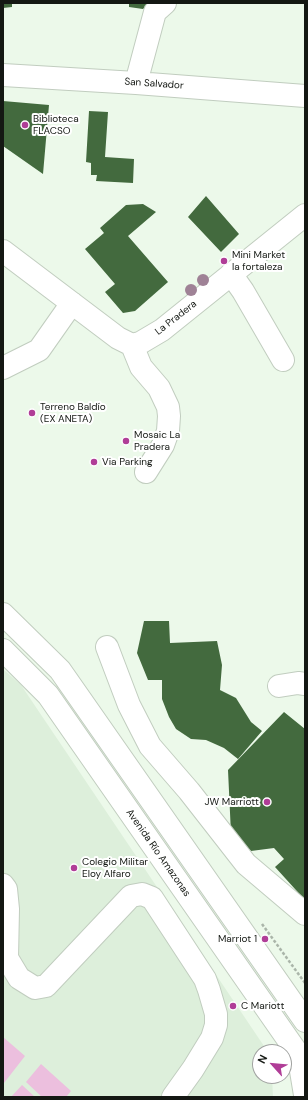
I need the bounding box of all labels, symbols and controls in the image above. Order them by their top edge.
street label: San Salvador [124,76,184,92]
place label: Biblioteca FLACSO [33,113,79,136]
marker: Biblioteca FLACSO [20,120,30,130]
place label: Mini Market la fortaleza [232,249,285,272]
marker: Mini Market la fortaleza [219,256,229,266]
street label: La Pradera [153,298,199,338]
place label: Terreno Baldío (EX ANETA) [40,401,106,424]
marker: Terreno Baldío (EX ANETA) [27,408,37,418]
place label: Mosaic La Pradera [134,429,180,452]
marker: Mosaic La Pradera [121,436,131,446]
place label: Via Parking [102,456,153,468]
marker: Via Parking [89,457,99,467]
place label: JW Marriott [204,796,259,808]
marker: JW Marriott [262,797,272,807]
street label: Avenida Río Amazonas [123,807,193,899]
place label: Colegio Militar Eloy Alfaro [82,856,148,880]
marker: Colegio Militar Eloy Alfaro [69,863,79,873]
place label: Marriot 1 [218,933,257,945]
marker: Marriot 1 [260,934,270,944]
place label: C Mariott [241,1000,284,1012]
marker: C Mariott [228,1001,238,1011]
north arrow [252,1044,292,1084]
text: N [254,1052,270,1066]

